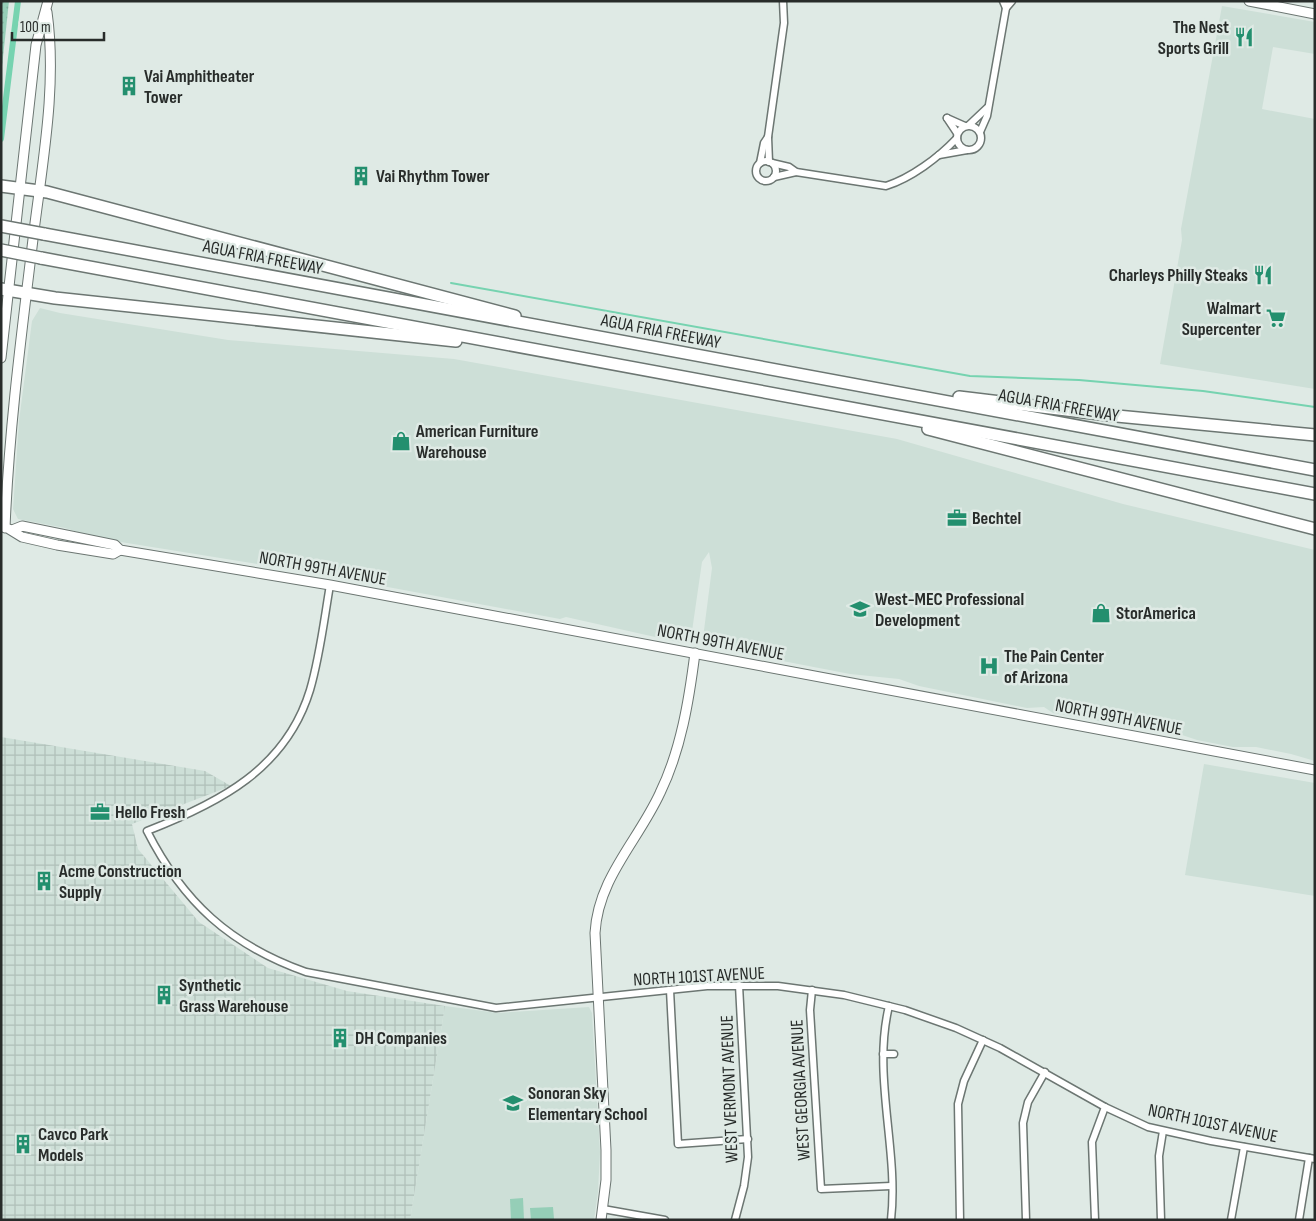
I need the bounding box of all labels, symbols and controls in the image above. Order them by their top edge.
scale bar [12,10,105,42]
place label: The Nest Sports Grill [1158,17,1229,59]
text: 100 m [20,18,51,37]
restaurant icon: The Nest Sports Grill [1233,26,1255,48]
place label: Vai Amphitheater Tower [144,66,255,108]
building icon: Vai Amphitheater Tower [118,75,140,97]
building icon: Vai Rhythm Tower [350,165,372,187]
place label: Vai Rhythm Tower [376,166,490,187]
street label: AGUA FRIA FREEWAY [200,235,325,279]
restaurant icon: Charleys Philly Steaks [1252,264,1274,286]
place label: Charleys Philly Steaks [1109,265,1248,286]
place label: Walmart Supercenter [1182,298,1261,340]
supermarket icon: Walmart Supercenter [1265,307,1287,329]
street label: AGUA FRIA FREEWAY [598,309,723,353]
street label: AGUA FRIA FREEWAY [996,384,1121,426]
place label: American Furniture Warehouse [415,421,539,463]
shop icon: American Furniture Warehouse [390,430,412,452]
office icon: Bechtel [946,507,968,529]
place label: Bechtel [972,508,1021,529]
street label: NORTH 99TH AVENUE [258,547,388,590]
place label: West-MEC Professional Development [875,589,1024,631]
school or university icon: West-MEC Professional Development [849,598,871,620]
shop icon: StorAmerica [1090,602,1112,624]
place label: StorAmerica [1116,603,1196,624]
street label: NORTH 99TH AVENUE [656,620,786,665]
place label: The Pain Center of Arizona [1004,646,1104,688]
hospital icon: The Pain Center of Arizona [978,655,1000,677]
street label: NORTH 99TH AVENUE [1054,695,1184,740]
office icon: Hello Fresh [89,801,111,823]
place label: Hello Fresh [115,802,186,823]
place label: Acme Construction Supply [58,861,182,903]
building icon: Acme Construction Supply [33,870,55,892]
street label: NORTH 101ST AVENUE [633,963,765,990]
place label: Synthetic Grass Warehouse [179,975,288,1017]
building icon: Synthetic Grass Warehouse [153,984,175,1006]
street label: WEST VERMONT AVENUE [716,1015,743,1163]
street label: WEST GEORGIA AVENUE [786,1019,815,1161]
building icon: DH Companies [329,1027,351,1049]
place label: DH Companies [355,1028,447,1049]
place label: Sonoran Sky Elementary School [528,1083,647,1125]
school or university icon: Sonoran Sky Elementary School [502,1092,524,1114]
street label: NORTH 101ST AVENUE [1146,1099,1280,1147]
place label: Cavco Park Models [38,1124,109,1166]
building icon: Cavco Park Models [12,1133,34,1155]

